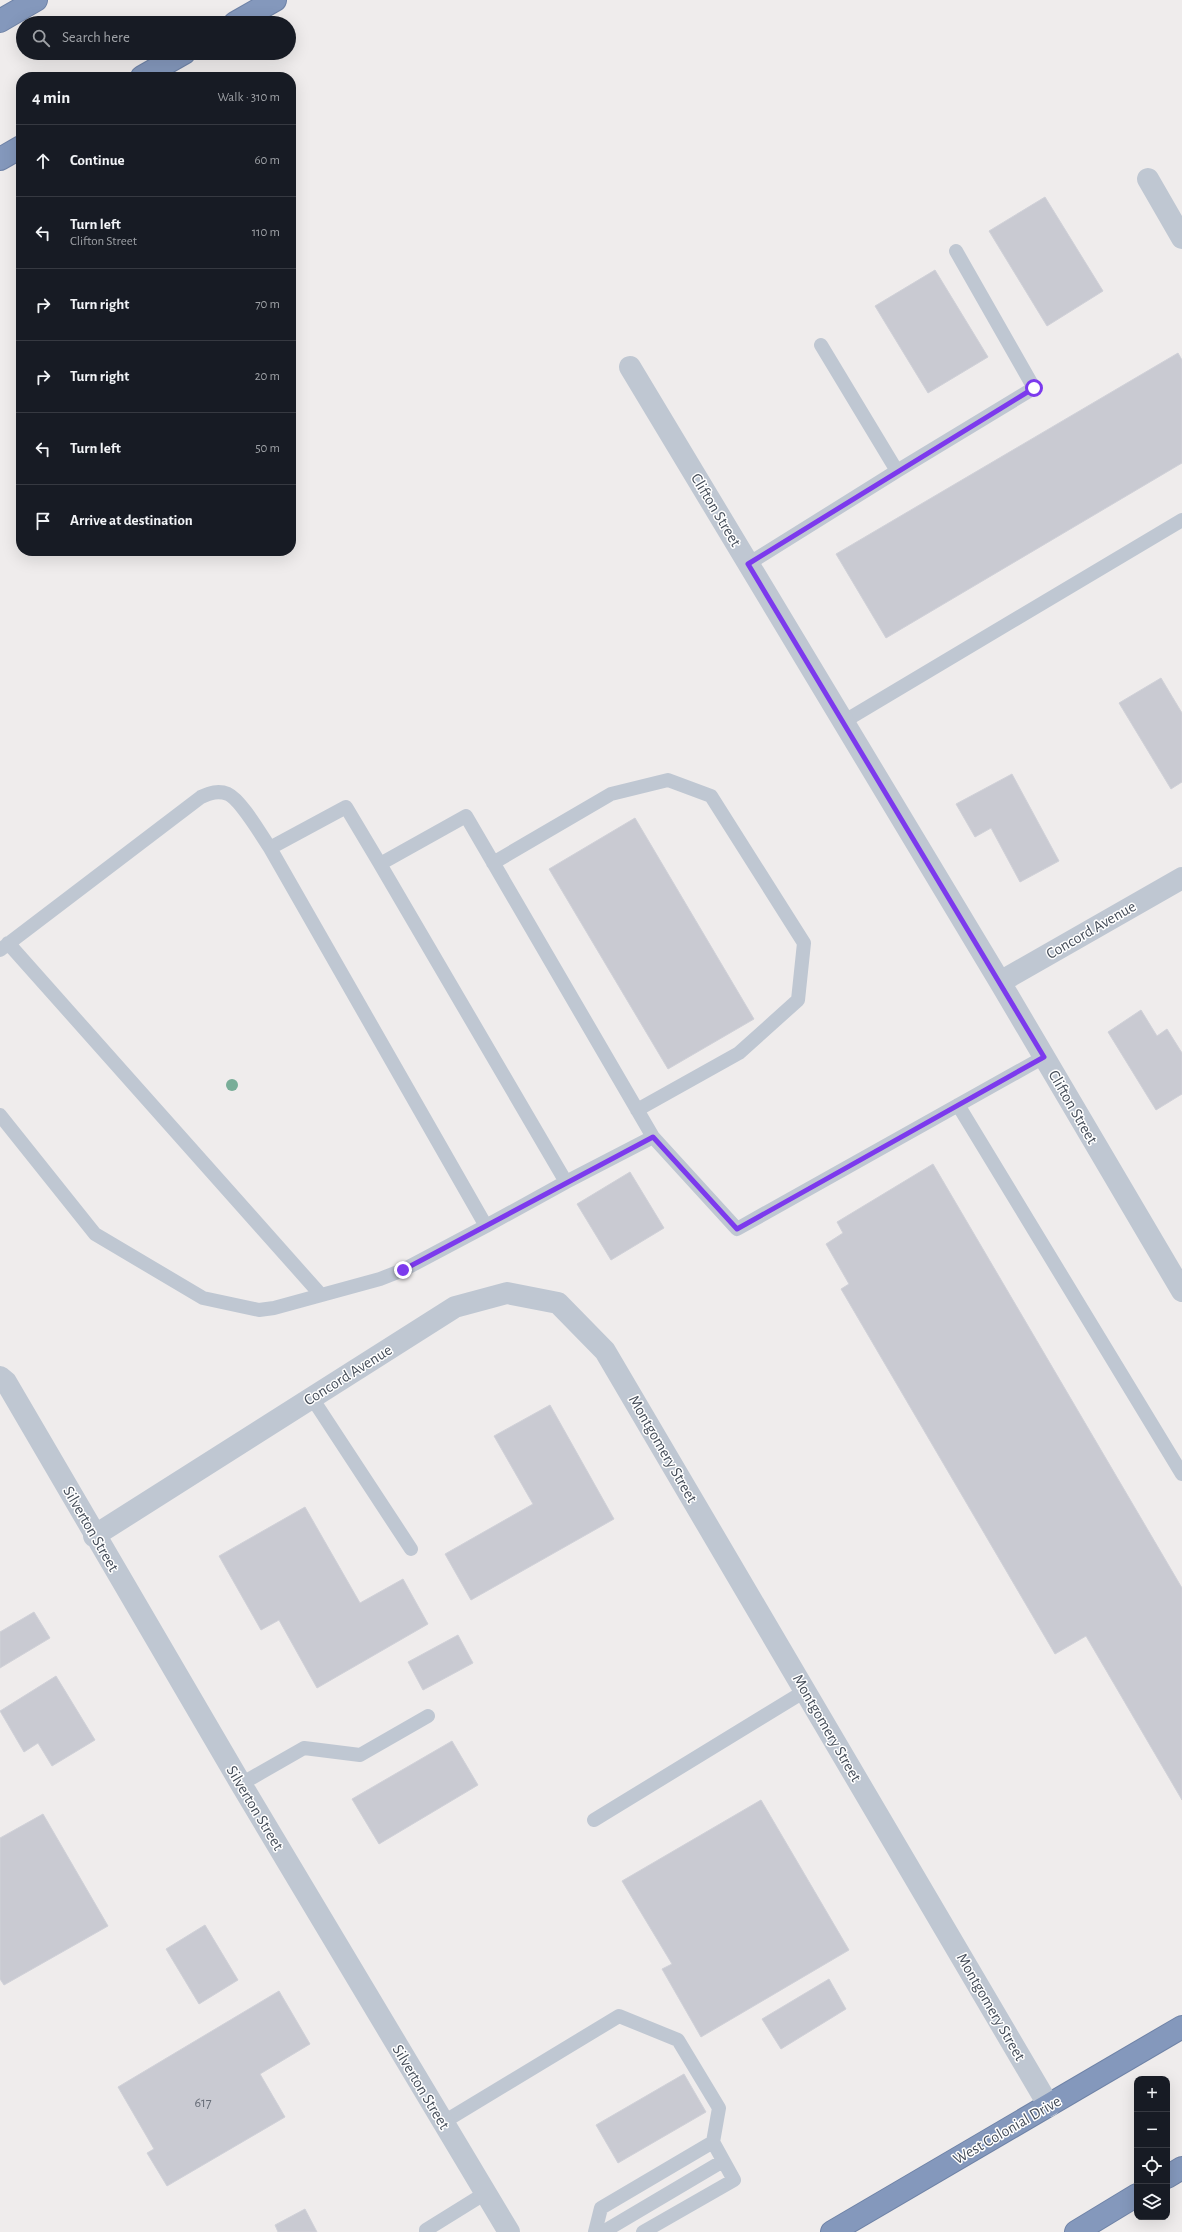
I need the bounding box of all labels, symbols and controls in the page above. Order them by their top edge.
search box [16,16,296,60]
icon: search [30,27,52,49]
text: Search here [62,30,130,45]
text: 4 min [32,89,70,106]
text: Walk · 310 m [217,91,280,104]
icon: ahead [32,150,54,172]
text: Continue [70,153,125,168]
text: 60 m [254,154,280,167]
text: Turn left [70,217,121,232]
icon: left [32,222,54,244]
text: 110 m [252,226,280,239]
text: Clifton Street [70,235,137,248]
icon: right [32,294,54,316]
text: Turn right [70,297,129,312]
text: 70 m [255,298,280,311]
icon: right [32,366,54,388]
text: Turn right [70,369,129,384]
text: 20 m [255,370,280,383]
route start [1025,379,1043,397]
icon: left [32,438,54,460]
text: Turn left [70,441,121,456]
text: 50 m [255,442,280,455]
street label: Clifton Street [688,471,744,549]
icon: arrive [32,510,54,532]
text: Arrive at destination [70,513,193,528]
street label: Concord Avenue [1043,898,1139,962]
street label: Clifton Street [1046,1067,1100,1147]
route end [394,1261,412,1279]
street label: Concord Avenue [301,1342,395,1408]
street label: Montgomery Street [625,1393,700,1506]
street label: Silverton Street [60,1484,122,1574]
street label: Montgomery Street [789,1672,864,1785]
street label: Silverton Street [224,1763,286,1853]
street label: Montgomery Street [953,1951,1028,2064]
street label: Silverton Street [390,2042,452,2132]
map controls [1134,2076,1170,2220]
button: + [1134,2076,1170,2112]
street label: West Colonial Drive [950,2093,1064,2167]
house number: 617 [194,2096,212,2110]
button: − [1134,2112,1170,2148]
button: locate [1134,2148,1170,2184]
button: layers [1134,2184,1170,2220]

